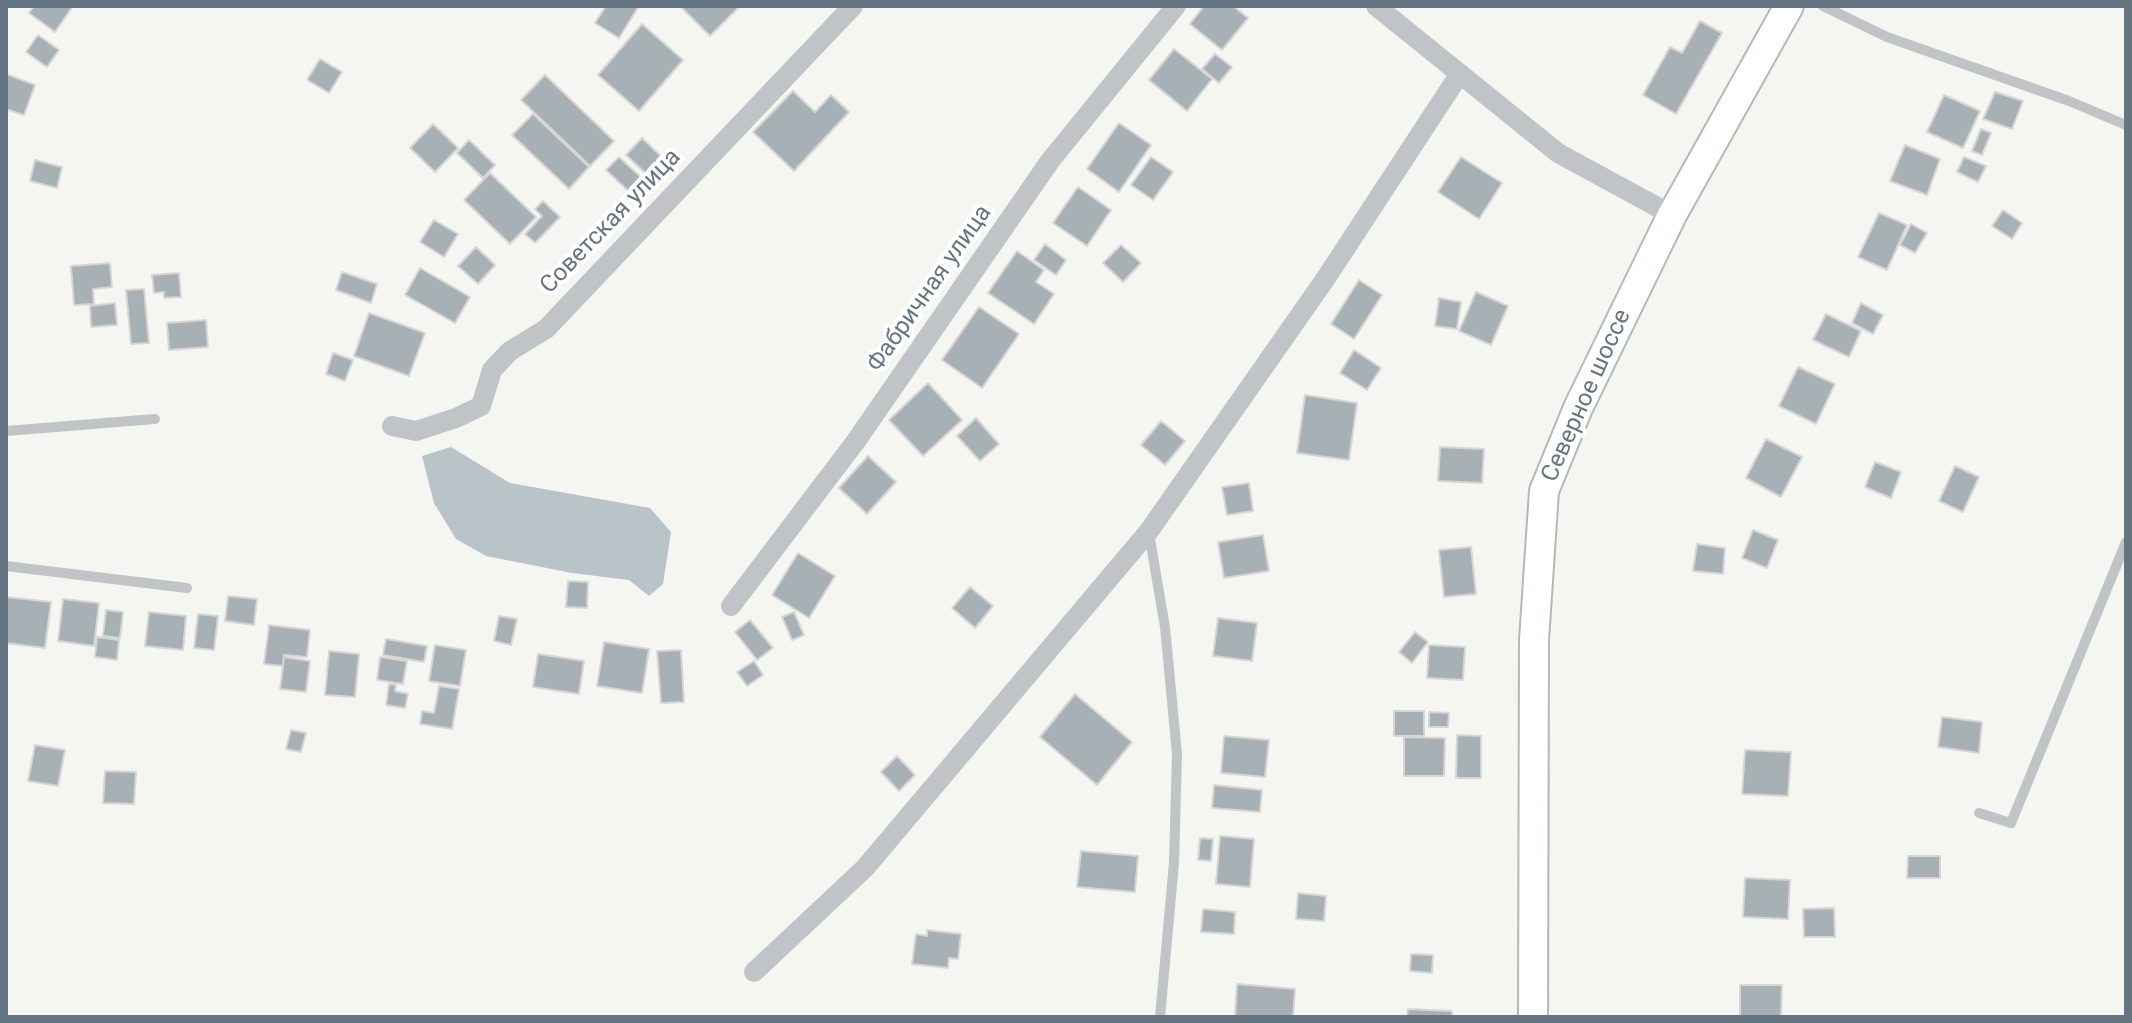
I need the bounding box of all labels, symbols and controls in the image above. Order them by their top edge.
street label: Советская улица [535,144,687,300]
street label: Фабричная улица [862,200,998,378]
street label: Северное шоссе [1536,305,1638,487]

